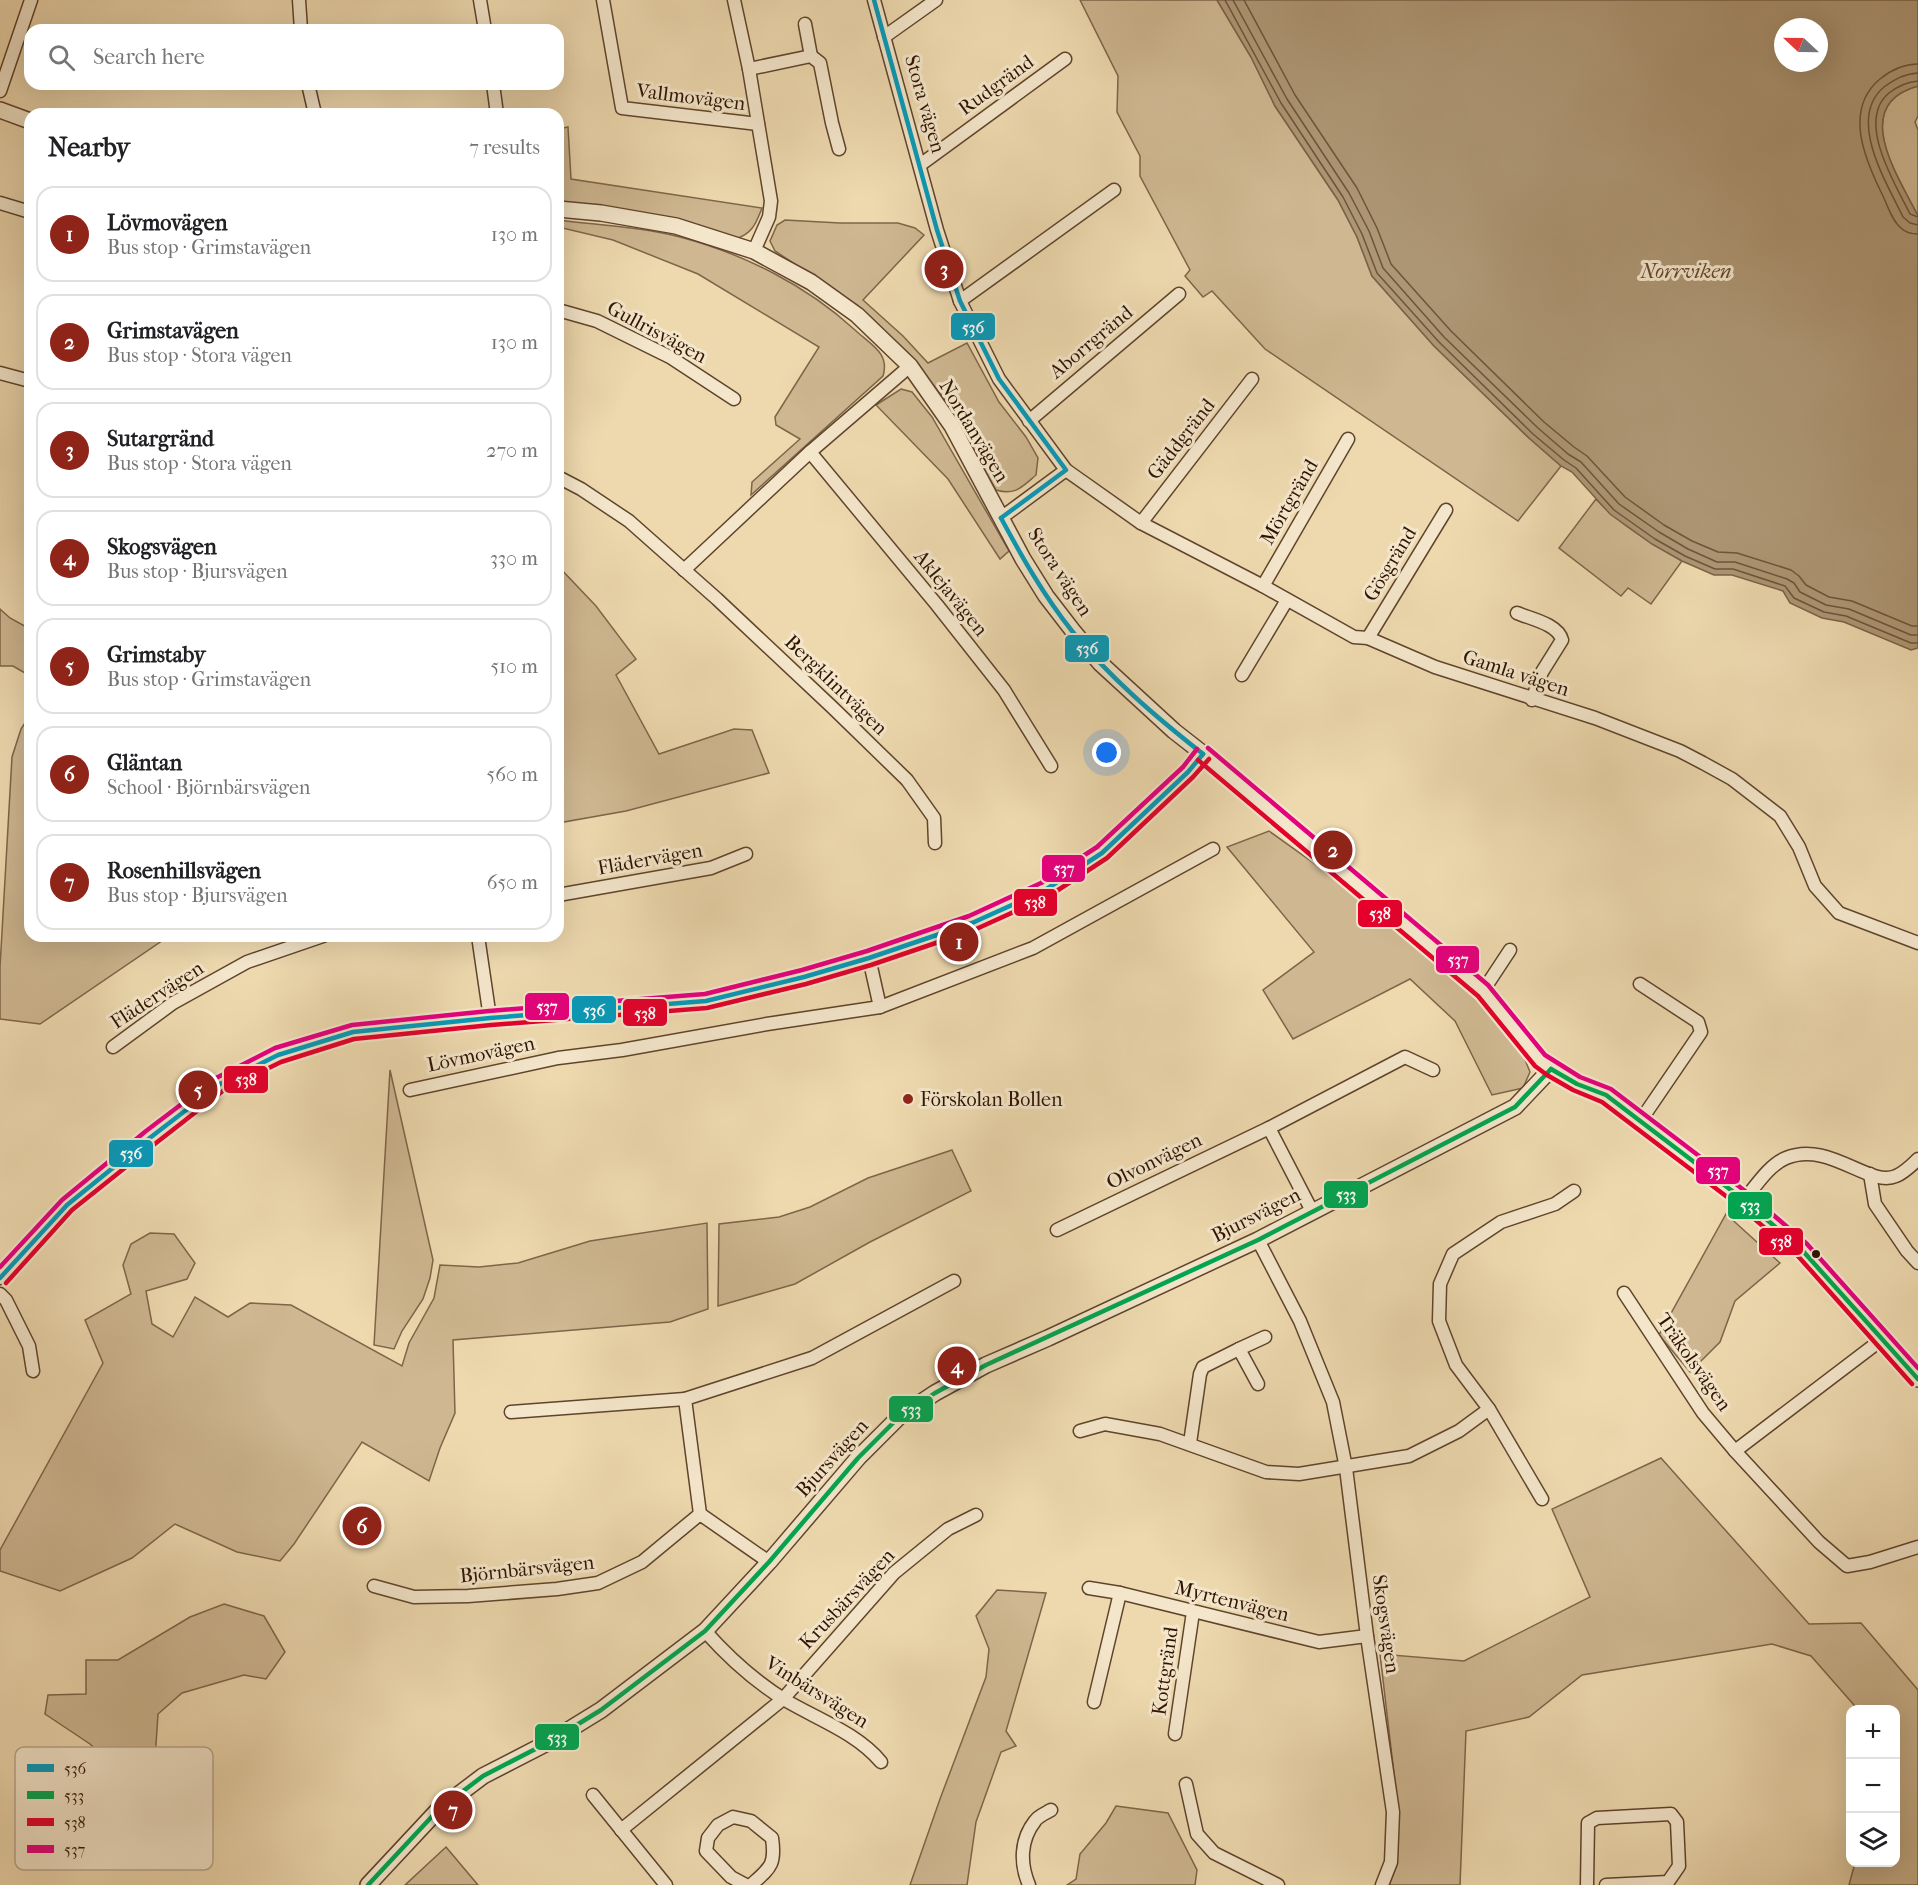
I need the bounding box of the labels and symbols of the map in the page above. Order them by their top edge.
north arrow [1774,18,1828,72]
street label: Rudgränd [954,49,1039,120]
street label: Stora vägen [900,52,950,156]
street label: Vallmovägen [634,79,747,115]
pin: 3 [924,246,964,292]
water label: Norrviken [1639,259,1732,283]
street label: Gullrisvägen [603,296,711,368]
street label: Aborrgränd [1044,300,1138,384]
line badge: 536 [950,312,996,341]
text: 536 [962,318,984,338]
street label: Nordanvägen [934,375,1014,487]
street label: Gäddgränd [1142,393,1220,484]
street label: Mörtgränd [1255,454,1323,549]
street label: Gösgränd [1359,522,1422,605]
street label: Stora vägen [1023,523,1097,621]
street label: Aklejavägen [909,545,993,641]
street label: Bergklintvägen [780,630,892,740]
line badge: 536 [1064,634,1110,663]
text: 536 [1076,639,1098,659]
street label: Gamla vägen [1460,645,1572,701]
your location [1092,738,1121,767]
pin: 2 [1314,828,1352,872]
street label: Flädervägen [596,838,705,880]
line badge: 537 [1041,854,1086,883]
text: 537 [1053,859,1075,879]
line badge: 538 [1013,888,1058,917]
text: 538 [1024,893,1046,913]
line badge: 538 [1357,899,1403,928]
text: 538 [1369,904,1391,924]
pin: 1 [940,920,978,964]
line badge: 537 [1435,945,1480,974]
text: 537 [1447,950,1469,970]
street label: Flädervägen [106,956,208,1034]
line badge: 537 [524,992,570,1021]
line badge: 536 [571,995,617,1024]
text: 537 [536,997,558,1017]
line badge: 538 [622,998,668,1027]
text: 536 [583,1001,605,1021]
text: 538 [634,1004,656,1024]
street label: Lövmovägen [425,1031,537,1077]
line badge: 538 [223,1065,269,1094]
pin: 5 [178,1068,218,1112]
text: 538 [235,1070,257,1090]
place label: Förskolan Bollen [920,1088,1063,1111]
marker: Förskolan Bollen [901,1092,915,1106]
street label: Olvonvägen [1103,1128,1206,1194]
line badge: 536 [108,1139,154,1168]
text: 536 [120,1144,142,1164]
line badge: 537 [1695,1156,1741,1185]
text: 537 [1707,1161,1729,1181]
line badge: 533 [1323,1180,1369,1209]
street label: Bjursvägen [1208,1183,1305,1247]
text: 533 [1336,1185,1356,1205]
line badge: 533 [1727,1191,1773,1220]
text: 533 [1740,1196,1760,1216]
line badge: 538 [1758,1227,1804,1256]
text: 538 [1770,1232,1792,1252]
unlabelled marker [1810,1248,1822,1260]
street label: Träkolsvägen [1652,1309,1736,1416]
pin: 4 [938,1344,976,1388]
line badge: 533 [888,1395,934,1423]
text: 533 [901,1400,921,1420]
street label: Bjursvägen [791,1414,873,1502]
pin: 6 [342,1504,382,1549]
street label: Krusbärsvägen [795,1544,900,1654]
street label: Björnbärsvägen [459,1550,596,1587]
street label: Skogsvägen [1368,1573,1404,1675]
street label: Myrtenvägen [1173,1576,1292,1626]
street label: Kottgränd [1147,1624,1183,1717]
street label: Vinbärsvägen [760,1651,873,1733]
line badge: 533 [534,1723,580,1751]
text: 533 [547,1728,567,1748]
legend [15,1747,213,1870]
text: 536 [64,1759,86,1778]
text: 533 [64,1786,84,1805]
pin: 7 [434,1788,472,1832]
text: 538 [64,1813,86,1832]
text: 537 [64,1840,85,1859]

